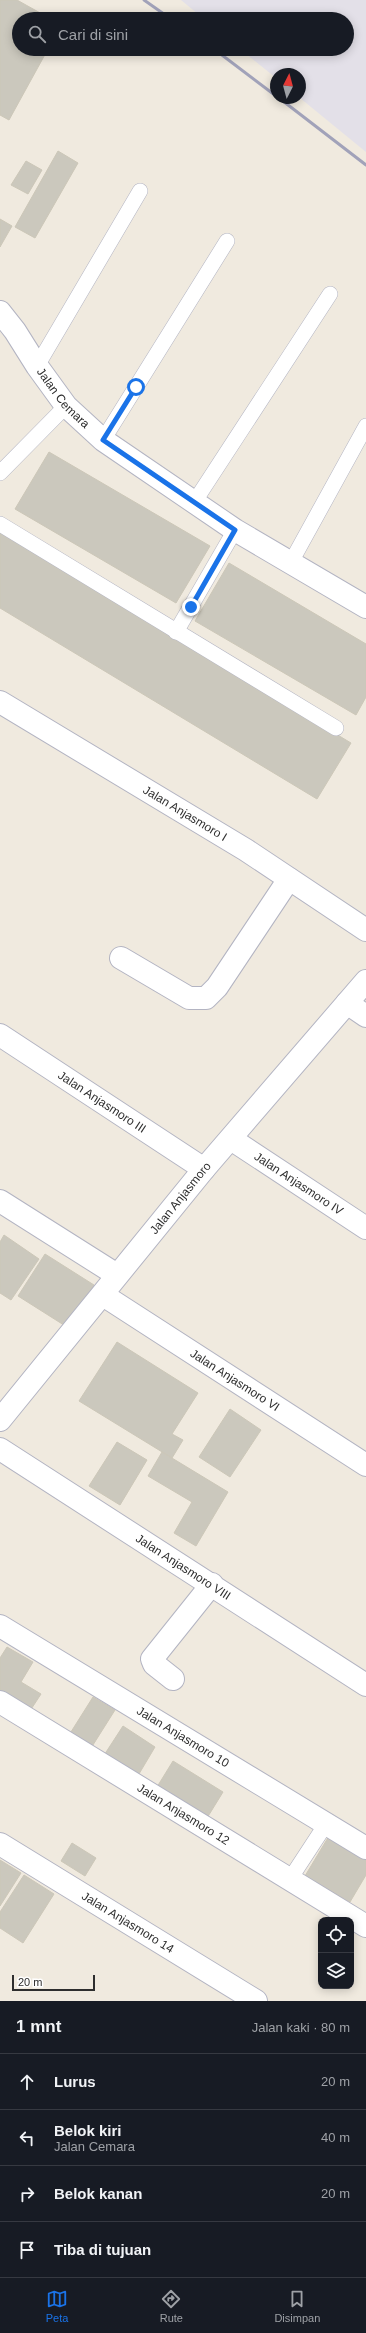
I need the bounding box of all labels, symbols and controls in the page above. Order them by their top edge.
search box [12,12,354,56]
icon: search [26,23,48,45]
text: Cari di sini [58,26,128,43]
north arrow [270,68,306,104]
street label: Jalan Cemara [34,365,93,431]
route start [127,378,145,396]
route end [182,598,200,616]
street label: Jalan Anjasmoro I [141,783,230,844]
street label: Jalan Anjasmoro III [55,1068,149,1136]
street label: Jalan Anjasmoro IV [252,1149,346,1218]
street label: Jalan Anjasmoro [147,1159,214,1237]
street label: Jalan Anjasmoro VI [188,1346,282,1414]
street label: Jalan Anjasmoro VIII [133,1531,233,1603]
street label: Jalan Anjasmoro 10 [134,1704,232,1771]
street label: Jalan Anjasmoro 12 [135,1781,232,1848]
street label: Jalan Anjasmoro 14 [79,1889,177,1956]
map controls [318,1917,354,1989]
button: locate [318,1917,354,1953]
button: layers [318,1953,354,1989]
scale bar [12,1973,95,1992]
text: 20 m [18,1976,42,1988]
text: 1 mnt [16,2017,61,2036]
text: Jalan kaki · 80 m [252,2020,350,2035]
icon: ahead [16,2071,38,2093]
text: Lurus [54,2073,96,2090]
text: 20 m [321,2074,350,2089]
text: Belok kiri [54,2122,122,2139]
icon: left [16,2127,38,2149]
text: 40 m [321,2130,350,2145]
text: Jalan Cemara [54,2139,135,2154]
icon: right [16,2183,38,2205]
text: Belok kanan [54,2185,142,2202]
text: 20 m [321,2186,350,2201]
icon: arrive [16,2239,38,2261]
text: Tiba di tujuan [54,2241,151,2258]
tab: Peta [46,2288,68,2324]
tab: Rute [160,2288,183,2324]
tab: Disimpan [274,2288,320,2324]

